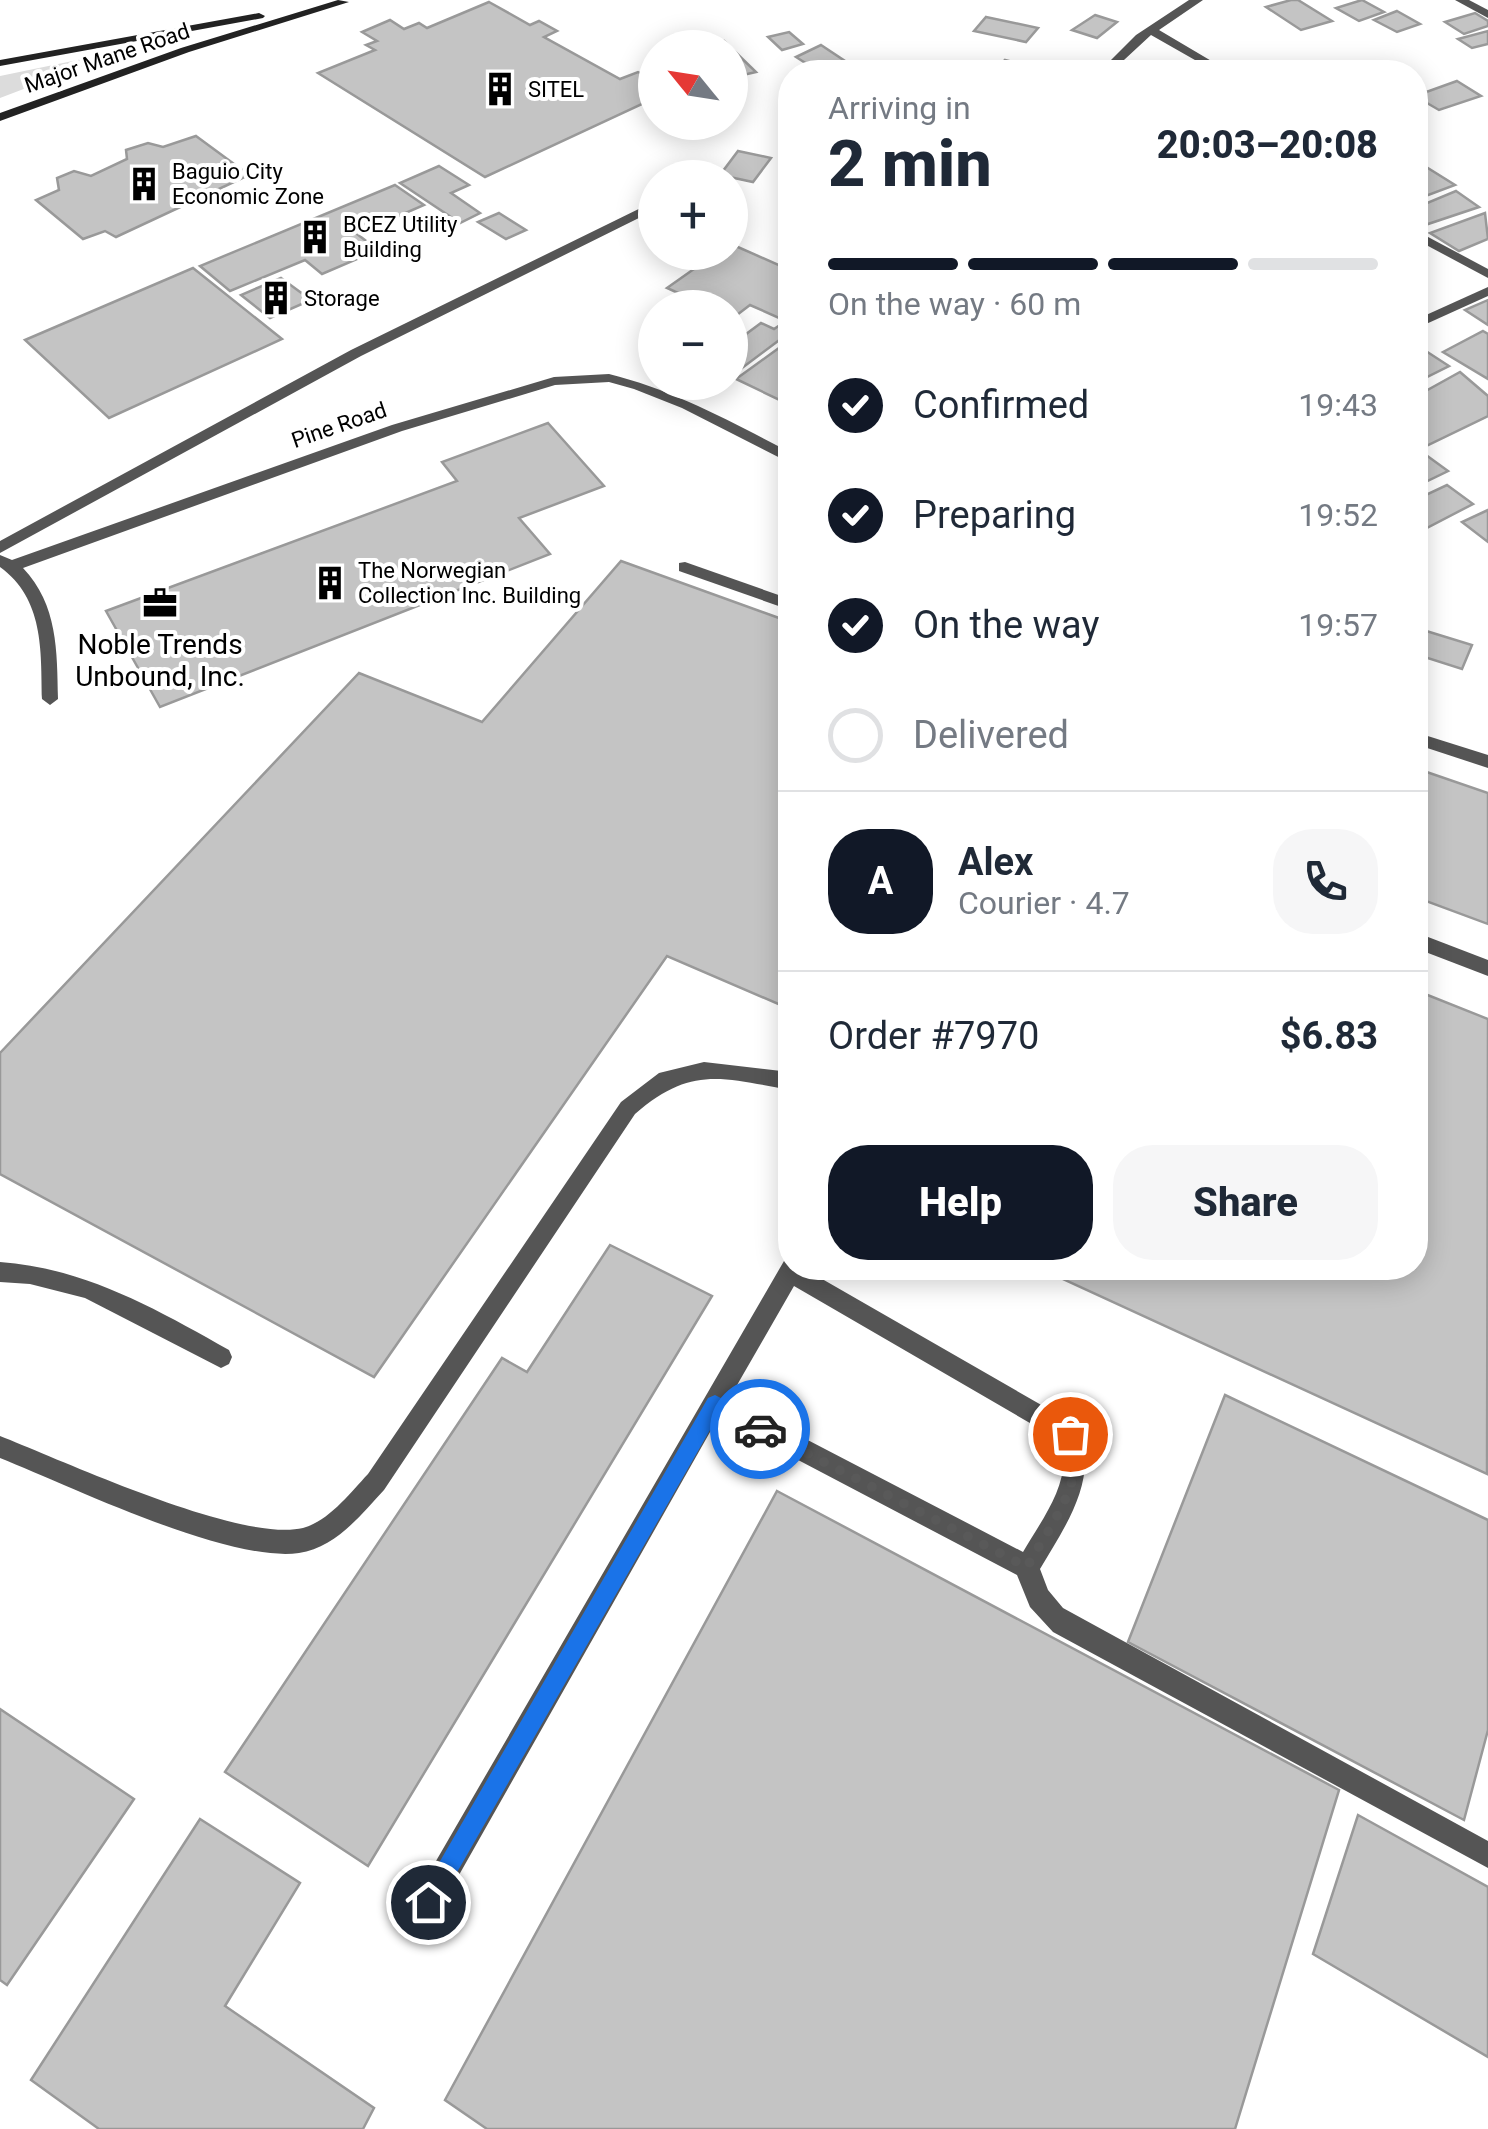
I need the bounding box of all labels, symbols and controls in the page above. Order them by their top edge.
street label: Major Mane Road [21,18,193,98]
north arrow [638,30,748,140]
map controls [638,30,748,400]
building icon: SITEL [481,70,519,108]
place label: SITEL [528,77,584,102]
text: Arriving in [828,89,971,127]
text: 20:03–20:08 [1157,123,1378,167]
text: 2 min [828,126,992,202]
place label: Baguio City Economic Zone [172,159,324,209]
button: + [638,160,748,270]
building icon: Baguio City Economic Zone [125,165,163,203]
place label: BCEZ Utility Building [343,212,458,262]
building icon: BCEZ Utility Building [296,218,334,256]
building icon: Storage [257,279,295,317]
text: On the way · 60 m [828,285,1081,323]
place label: Storage [304,286,380,311]
button: − [638,290,748,400]
icon: check [828,378,883,433]
text: Confirmed [913,383,1089,427]
text: 19:43 [1298,386,1378,424]
street label: Pine Road [288,397,390,453]
icon: check [828,488,883,543]
text: Preparing [913,493,1076,537]
text: 19:52 [1298,496,1378,534]
place label: The Norwegian Collection Inc. Building [358,558,581,608]
building icon: The Norwegian Collection Inc. Building [311,564,349,602]
office icon: Noble Trends Unbound, Inc. [141,584,179,622]
icon: check [828,598,883,653]
text: On the way [913,603,1099,647]
text: 19:57 [1298,606,1378,644]
place label: Noble Trends Unbound, Inc. [75,628,245,693]
text: Delivered [913,713,1069,757]
button: phone [1273,829,1378,934]
text: Alex [958,840,1033,884]
text: A [868,859,893,903]
text: Courier · 4.7 [958,884,1130,922]
text: Order #7970 [828,1014,1039,1058]
text: $6.83 [1280,1014,1378,1058]
button: Help [828,1145,1093,1260]
button: Share [1113,1145,1378,1260]
courier [710,1379,810,1479]
pin [1028,1392,1113,1477]
icon: car [733,1402,788,1457]
icon: bag [1043,1407,1098,1462]
pin [386,1860,471,1945]
icon: home [401,1875,456,1930]

